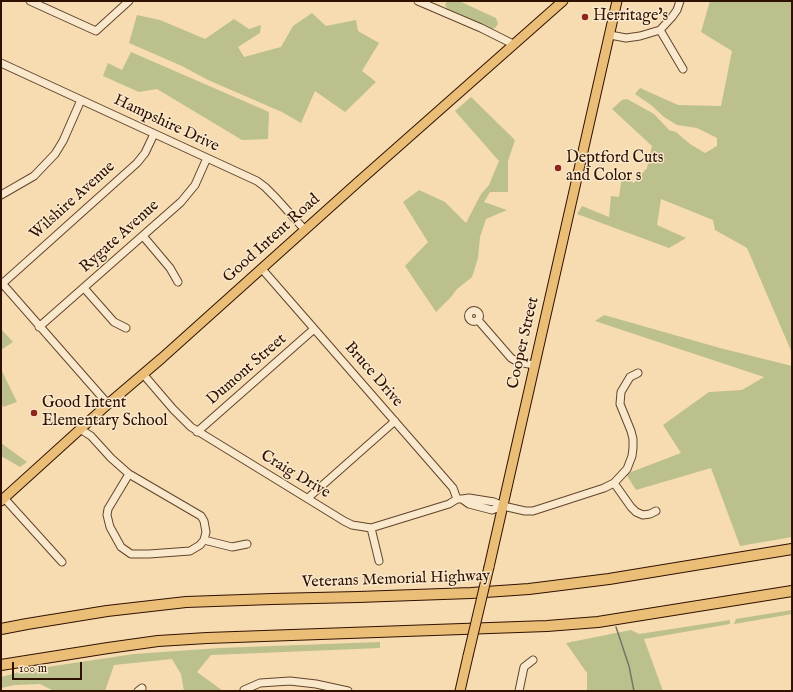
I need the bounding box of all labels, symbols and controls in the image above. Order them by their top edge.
place label: Herritage's [593,7,668,27]
marker: Herritage's [580,12,590,22]
street label: Hampshire Drive [110,91,222,157]
place label: Deptford Cuts and Color s [566,149,663,187]
street label: Wilshire Avenue [26,158,120,244]
marker: Deptford Cuts and Color s [553,163,563,173]
street label: Good Intent Road [220,190,324,288]
street label: Rygate Avenue [76,196,164,278]
street label: Cooper Street [504,295,544,391]
street label: Dumont Street [203,330,291,410]
street label: Bruce Drive [340,339,406,411]
place label: Good Intent Elementary School [42,394,168,432]
marker: Good Intent Elementary School [29,408,39,418]
street label: Craig Drive [257,447,333,503]
street label: Veterans Memorial Highway [302,567,490,593]
scale bar [14,654,84,680]
text: 100 m [19,661,47,676]

